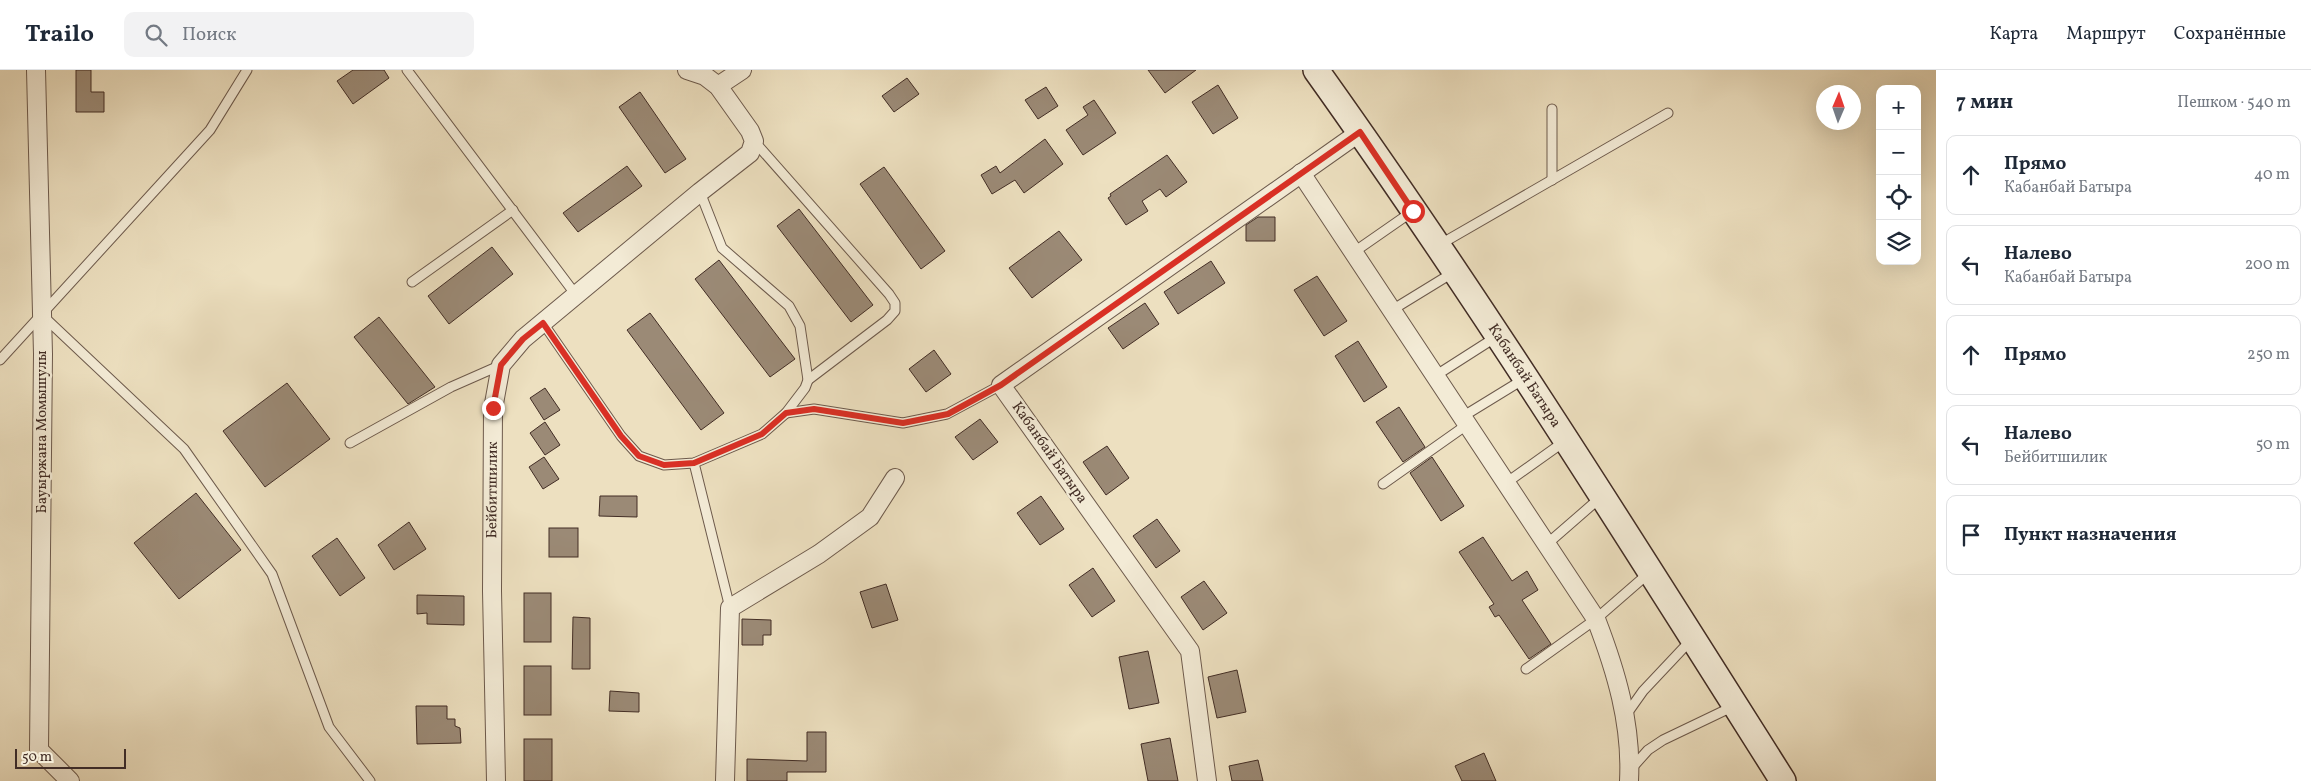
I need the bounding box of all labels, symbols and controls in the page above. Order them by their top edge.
search box [124,12,474,57]
text: Trailo [25,18,94,52]
icon: search [142,21,170,49]
text: Поиск [182,22,236,48]
text: Карта [1989,22,2038,47]
text: Маршрут [2066,22,2146,47]
text: Сохранённые [2174,22,2286,47]
north arrow [1816,85,1861,130]
map controls [1876,85,1921,265]
button: + [1876,85,1921,130]
text: 7 мин [1956,88,2013,117]
text: Пешком · 540 m [2177,92,2291,114]
button: − [1876,130,1921,175]
text: Прямо [2004,151,2066,177]
icon: ahead [1957,161,1985,189]
text: 40 m [2254,164,2290,186]
button: locate [1876,175,1921,220]
text: Кабанбай Батыра [2004,177,2132,199]
route start [1402,200,1425,223]
button: layers [1876,220,1921,265]
text: Налево [2004,241,2072,267]
icon: left [1957,251,1985,279]
text: 200 m [2245,254,2290,276]
text: Кабанбай Батыра [2004,267,2132,289]
street label: Кабанбай Батыра [1483,320,1566,432]
icon: ahead [1957,341,1985,369]
text: Прямо [2004,342,2066,368]
text: 250 m [2247,344,2290,366]
street label: Бауыржана Момышулы [32,350,53,514]
route end [482,397,505,420]
street label: Кабанбай Батыра [1006,398,1092,508]
text: Налево [2004,421,2072,447]
icon: left [1957,431,1985,459]
text: 50 m [2256,434,2290,456]
street label: Бейбитшилик [482,441,503,539]
text: Бейбитшилик [2004,447,2107,469]
icon: arrive [1957,521,1985,549]
text: Пункт назначения [2004,522,2177,548]
scale bar [15,746,126,769]
text: 50 m [22,748,52,767]

